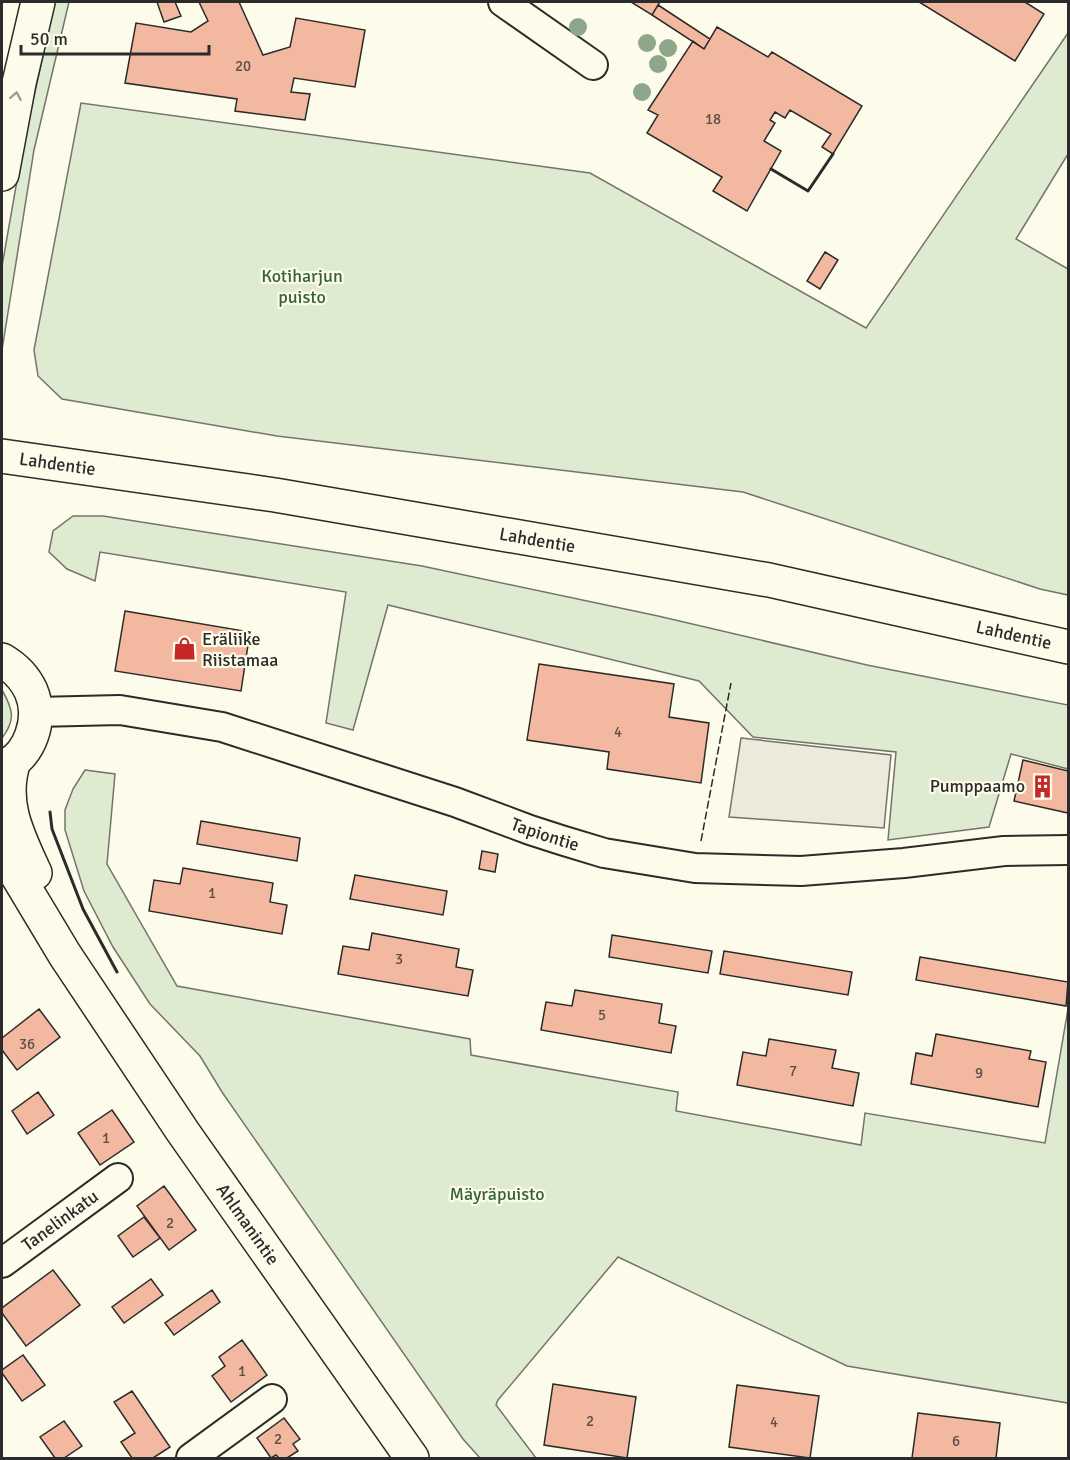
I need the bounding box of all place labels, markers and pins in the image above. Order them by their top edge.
place label: Eräliike Riistamaa [202,628,278,671]
shop icon: Eräliike Riistamaa [171,636,197,662]
building icon: Pumppaamo [1030,773,1056,799]
place label: Pumppaamo [930,775,1025,797]

